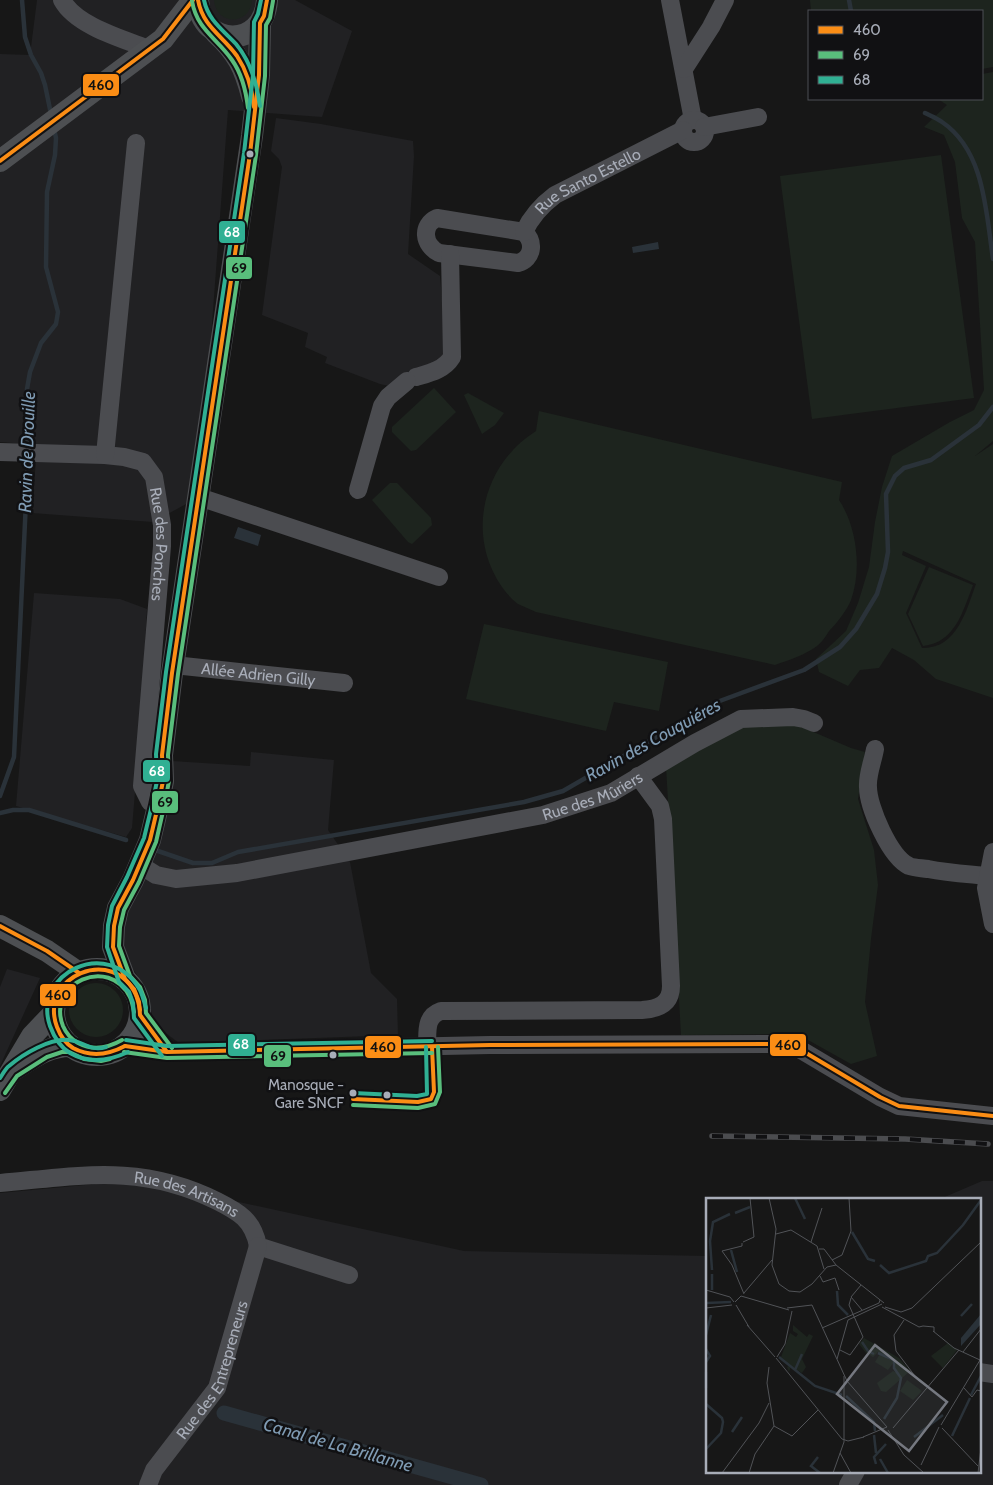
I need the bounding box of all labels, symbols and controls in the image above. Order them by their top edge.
legend [808,10,983,100]
text: 460 [853,21,881,39]
text: 69 [853,46,870,64]
text: 68 [853,71,871,89]
line badge: 460 [82,73,120,97]
text: 460 [88,76,114,94]
street label: Rue Santo Estello [531,144,644,218]
unlabelled marker [245,149,255,159]
line badge: 68 [218,220,246,244]
text: 68 [224,223,240,241]
line badge: 69 [225,256,253,280]
text: 69 [231,259,247,277]
water label: Ravin de Drouille [14,391,40,513]
street label: Rue des Ponches [146,486,171,602]
street label: Allée Adrien Gilly [200,659,316,690]
water label: Ravin des Couquiéres [581,694,725,786]
line badge: 68 [142,759,171,783]
text: 68 [149,762,165,780]
street label: Rue des Mûriers [540,767,646,825]
line badge: 69 [151,790,179,814]
text: 69 [157,793,173,811]
line badge: 460 [39,983,77,1007]
text: 460 [45,986,71,1004]
line badge: 68 [227,1033,256,1057]
line badge: 460 [769,1033,807,1057]
text: 68 [233,1035,249,1053]
line badge: 460 [364,1035,402,1059]
text: 460 [775,1036,801,1054]
text: 460 [370,1038,396,1056]
line badge: 69 [263,1044,292,1068]
text: 69 [270,1047,286,1065]
unlabelled marker [328,1050,338,1060]
place label: Manosque − Gare SNCF [268,1076,344,1112]
marker: Manosque − Gare SNCF [348,1088,358,1098]
unlabelled marker [382,1090,392,1100]
street label: Rue des Artisans [133,1168,243,1221]
inset map [706,1198,980,1472]
street label: Rue des Entrepreneurs [172,1298,252,1443]
water label: Canal de La Brillanne [261,1413,415,1477]

